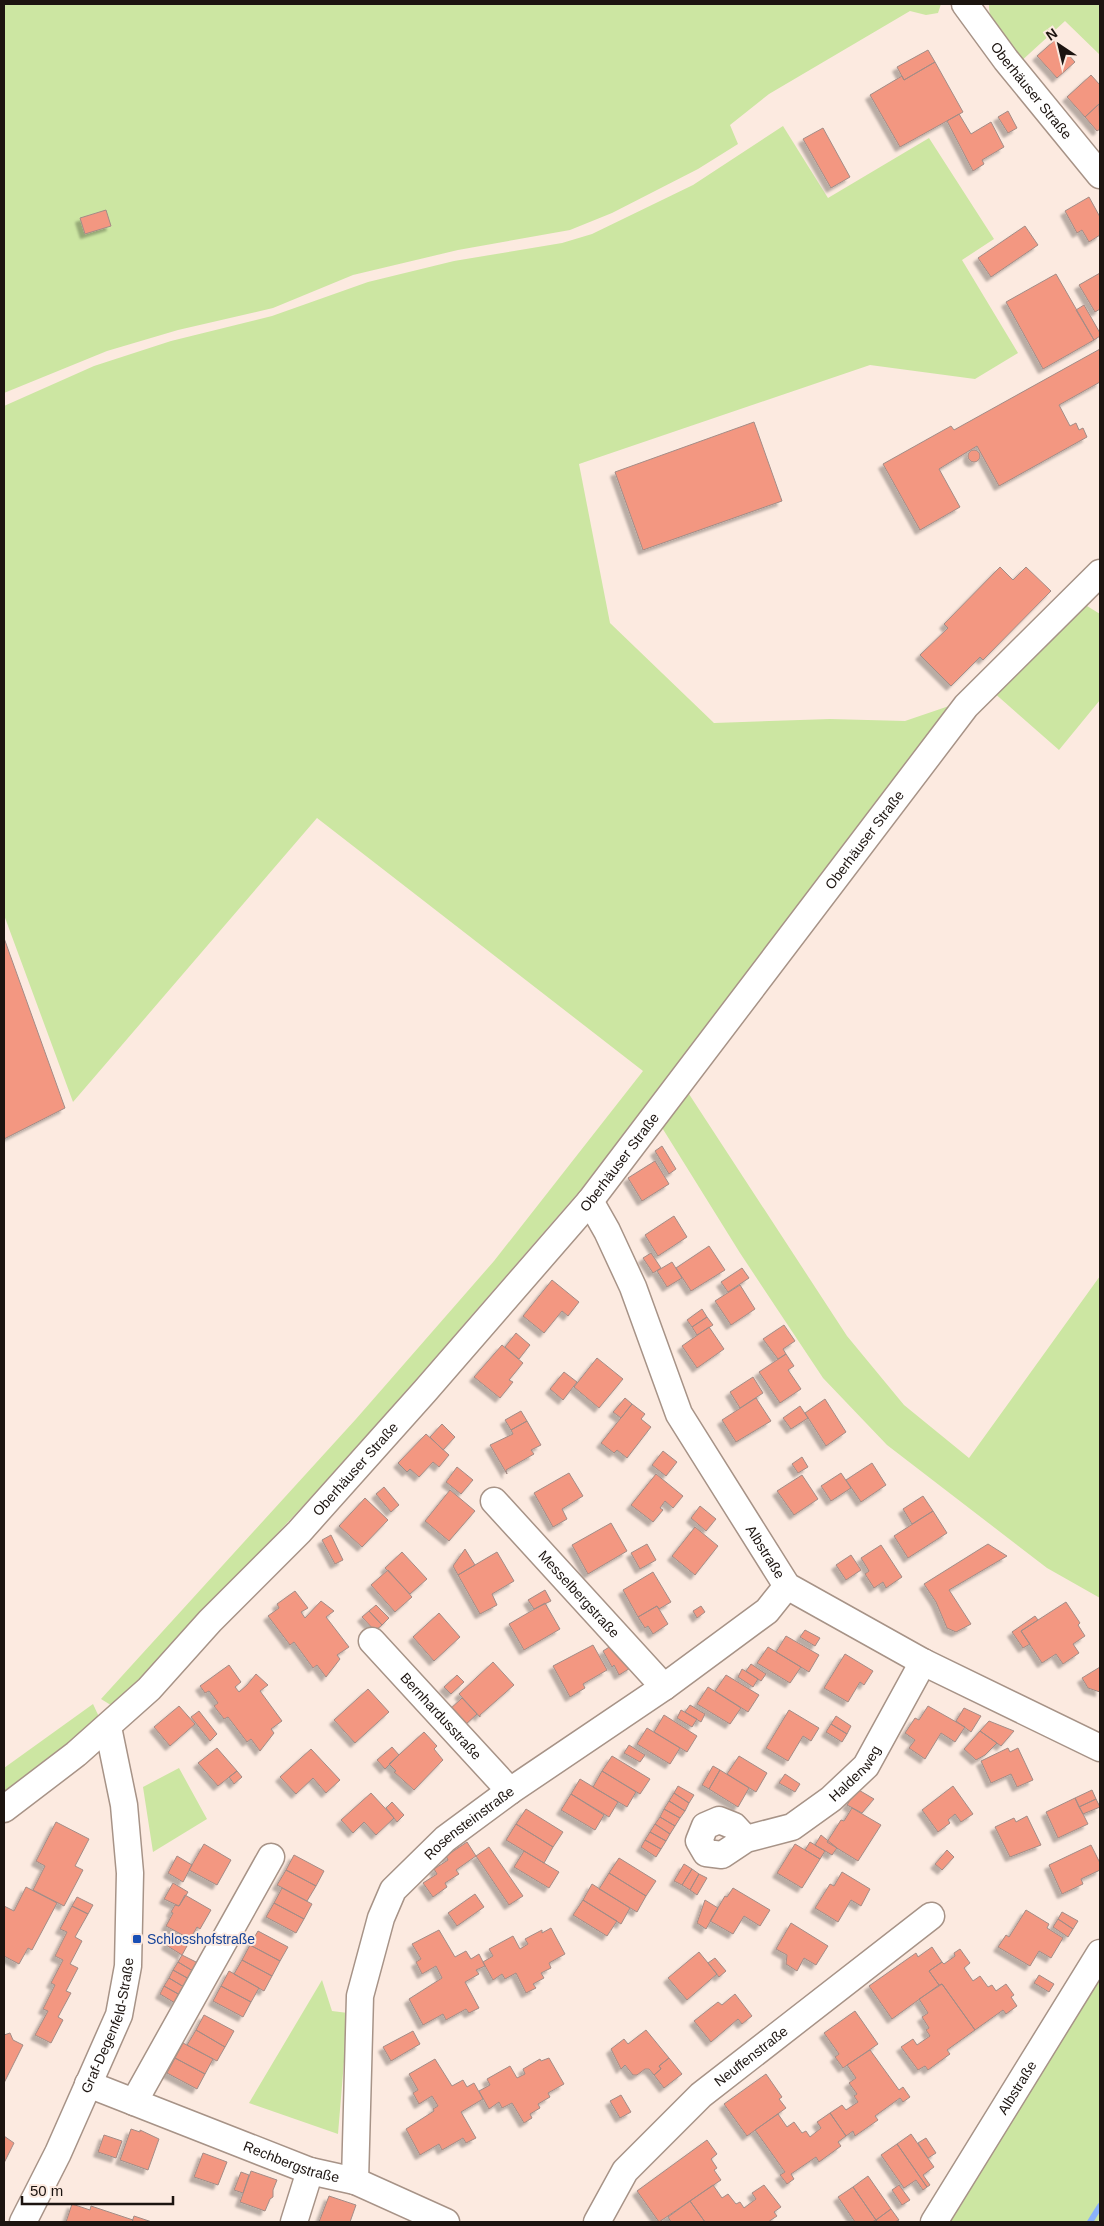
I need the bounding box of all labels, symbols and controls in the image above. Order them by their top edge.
north arrow [1034,20,1084,70]
text: N [1043,25,1060,44]
street label: Oberhäuser Straße [988,39,1075,142]
street label: Oberhäuser Straße [822,787,907,892]
street label: Oberhäuser Straße [577,1109,662,1215]
street label: Oberhäuser Straße [309,1419,401,1519]
street label: Albstraße [743,1522,788,1582]
street label: Messelbergstraße [535,1547,623,1641]
street label: Bernhardusstraße [397,1669,485,1763]
street label: Haldenweg [826,1743,884,1805]
street label: Rosensteinstraße [421,1783,517,1863]
place label: Schlosshofstraße [147,1931,255,1947]
marker: Schlosshofstraße [131,1933,143,1945]
street label: Graf-Degenfeld-Straße [78,1957,136,2096]
street label: Neuffenstraße [711,2022,791,2090]
street label: Albstraße [994,2058,1040,2117]
street label: Rechbergstraße [241,2138,341,2185]
scale bar [22,2174,174,2206]
text: 50 m [30,2182,63,2199]

